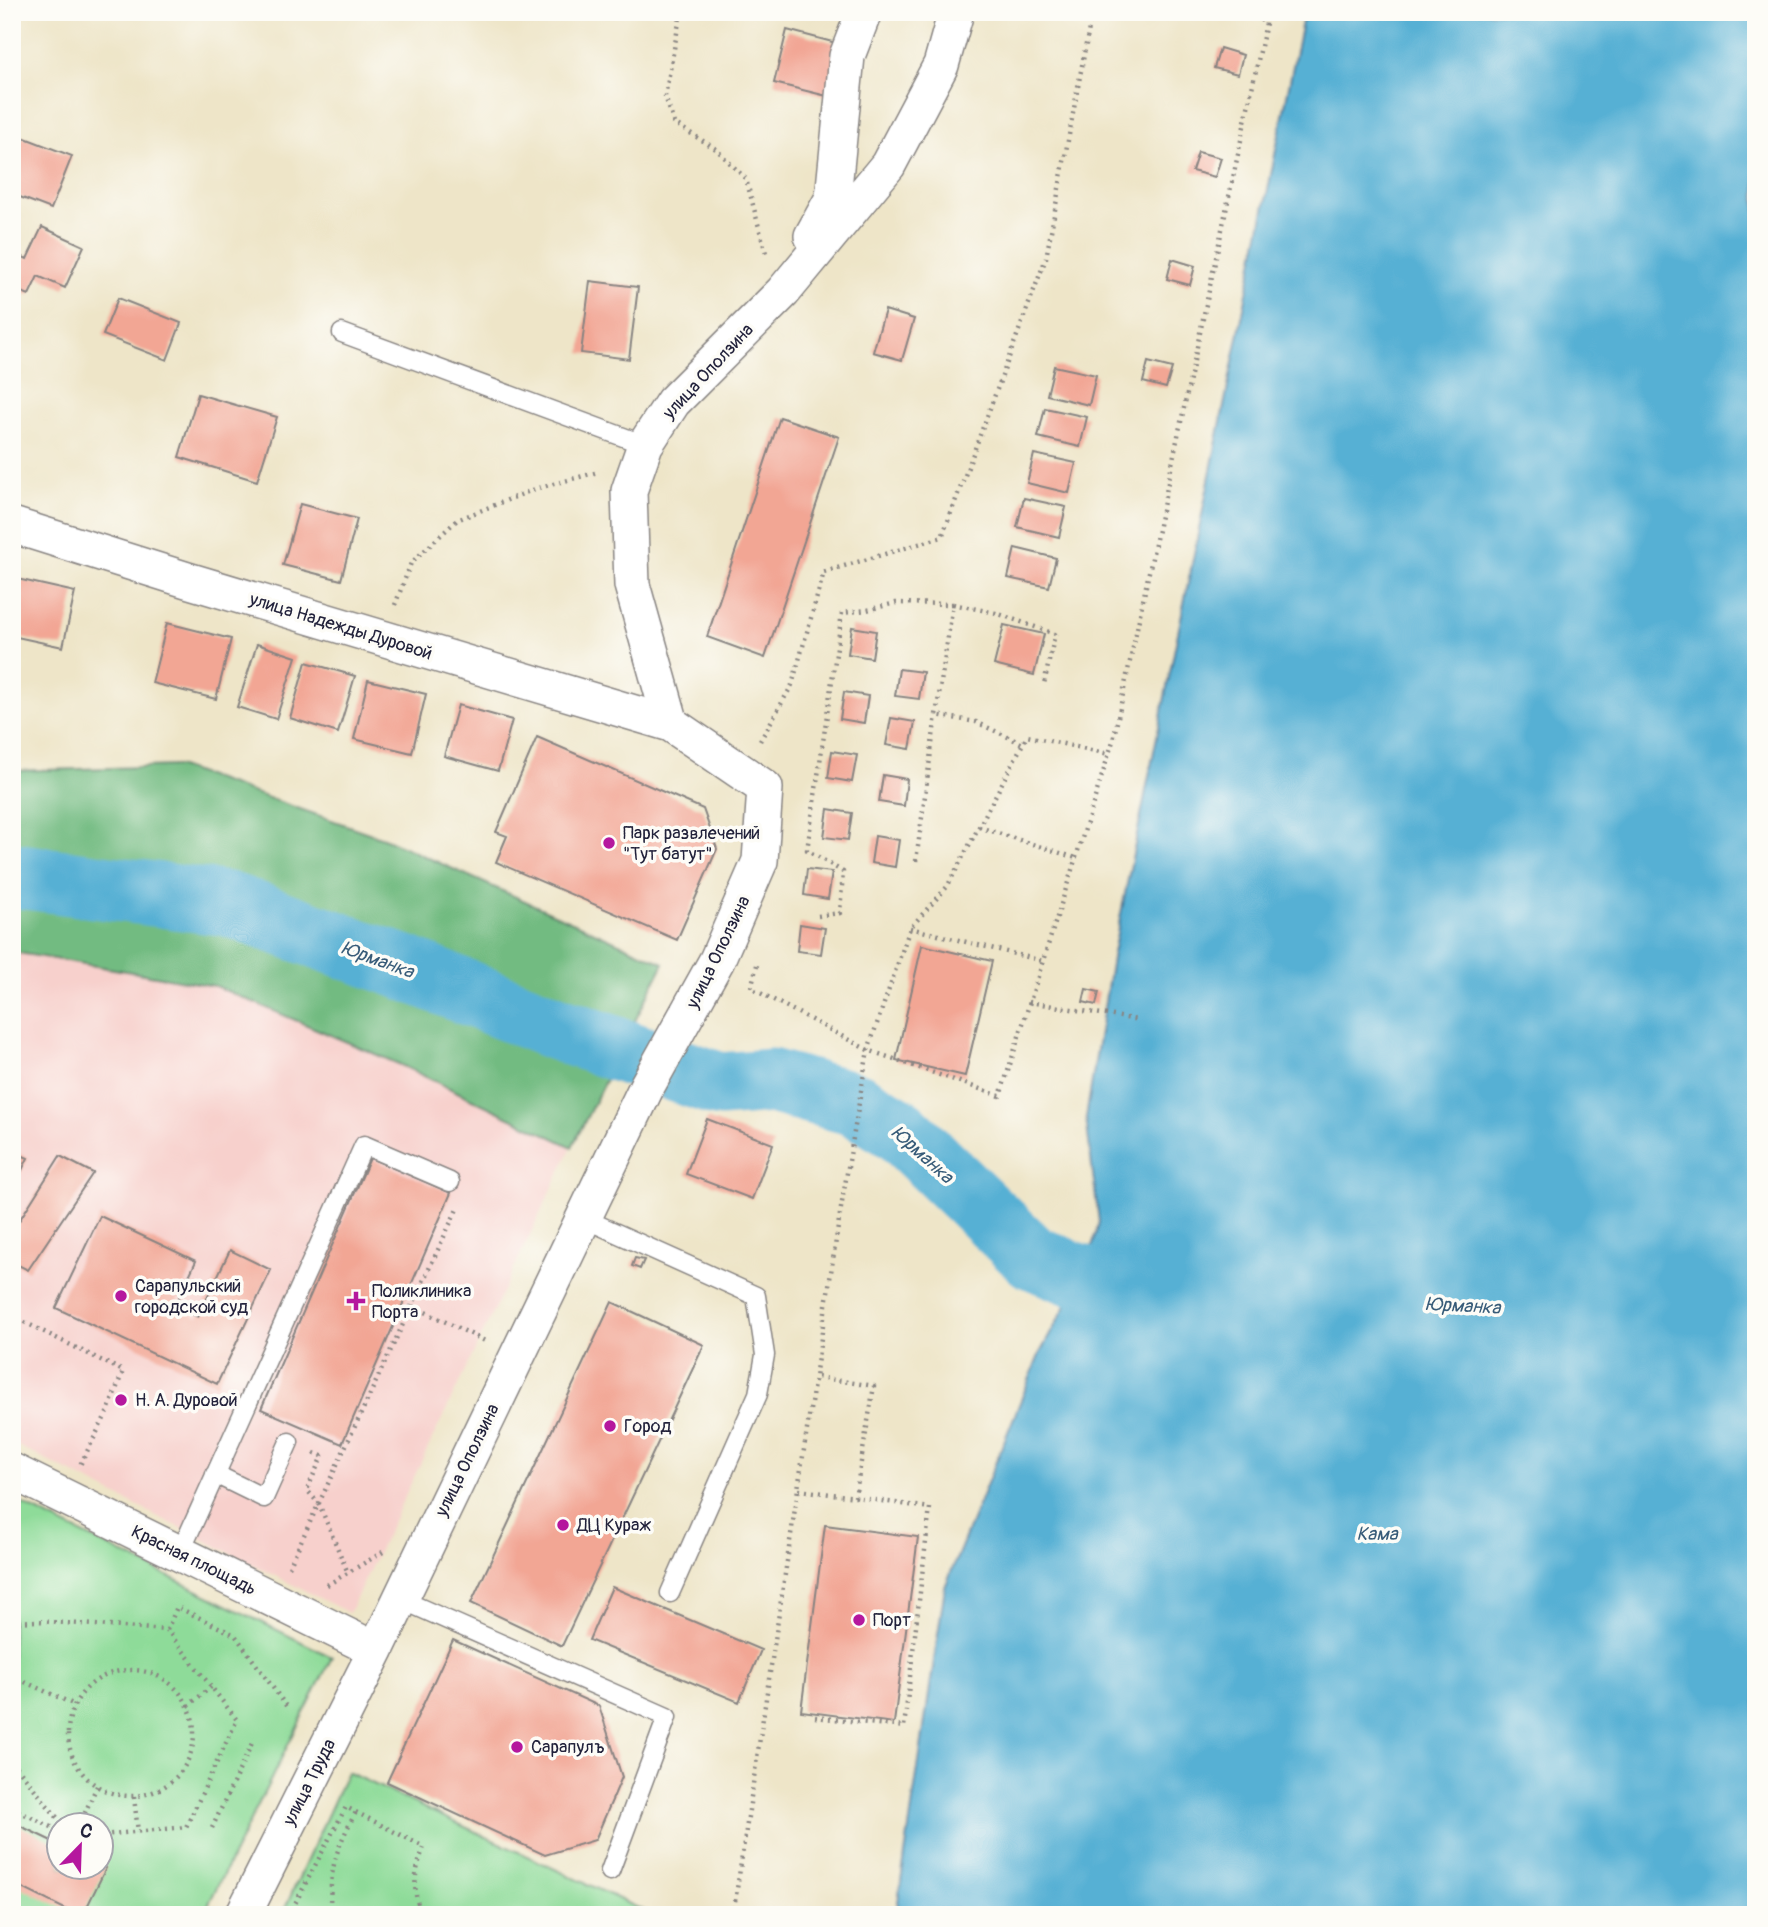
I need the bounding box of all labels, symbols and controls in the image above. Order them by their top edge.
street label: улица Оползина [658,319,759,425]
street label: улица Надежды Дуровой [246,587,435,665]
place label: Парк развлечений "Тут батут" [623,822,760,866]
marker: Парк развлечений "Тут батут" [601,835,617,851]
street label: улица Оползина [681,892,756,1013]
water label: Юрманка [338,936,418,984]
water label: Юрманка [887,1121,959,1189]
place label: Сарапульский городской суд [135,1275,248,1319]
place label: Поликлиника Порта [372,1280,471,1324]
marker: Сарапульский городской суд [113,1288,129,1304]
marker: Поликлиника Порта [346,1291,366,1311]
water label: Юрманка [1425,1292,1502,1320]
place label: Н. А. Дуровой [135,1389,238,1412]
marker: Н. А. Дуровой [113,1392,129,1408]
street label: улица Оползина [430,1400,505,1521]
place label: Город [624,1415,671,1438]
marker: Город [602,1418,618,1434]
place label: ДЦ Кураж [576,1514,651,1537]
marker: ДЦ Кураж [555,1517,571,1533]
street label: Красная площадь [127,1520,260,1601]
water label: Кама [1356,1522,1399,1546]
place label: Порт [873,1609,911,1632]
marker: Порт [851,1612,867,1628]
street label: улица Труда [277,1735,341,1830]
place label: Сарапулъ [531,1736,605,1759]
marker: Сарапулъ [509,1739,525,1755]
north arrow [46,1812,116,1882]
text: С [76,1818,97,1845]

